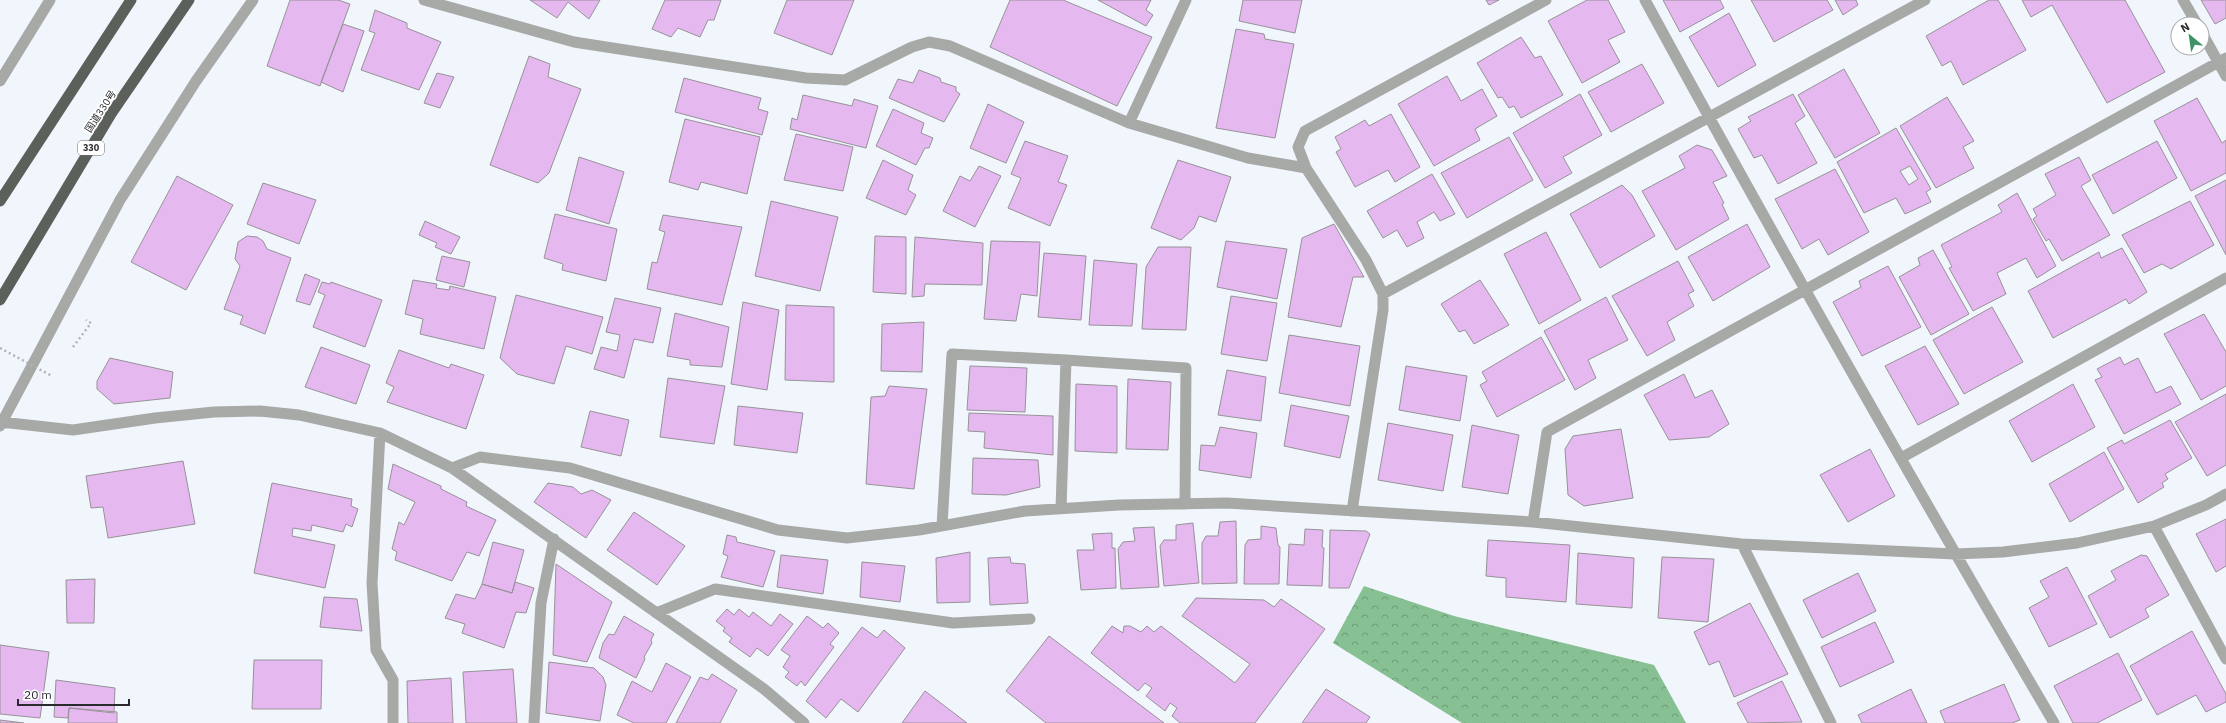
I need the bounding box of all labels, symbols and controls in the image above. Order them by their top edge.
north arrow [2170,16,2210,56]
text: N [2178,19,2192,35]
street label: 国道330号 [82,88,119,135]
road number: 330 [78,141,104,155]
scale bar [18,681,129,707]
text: 20 m [24,687,52,702]

